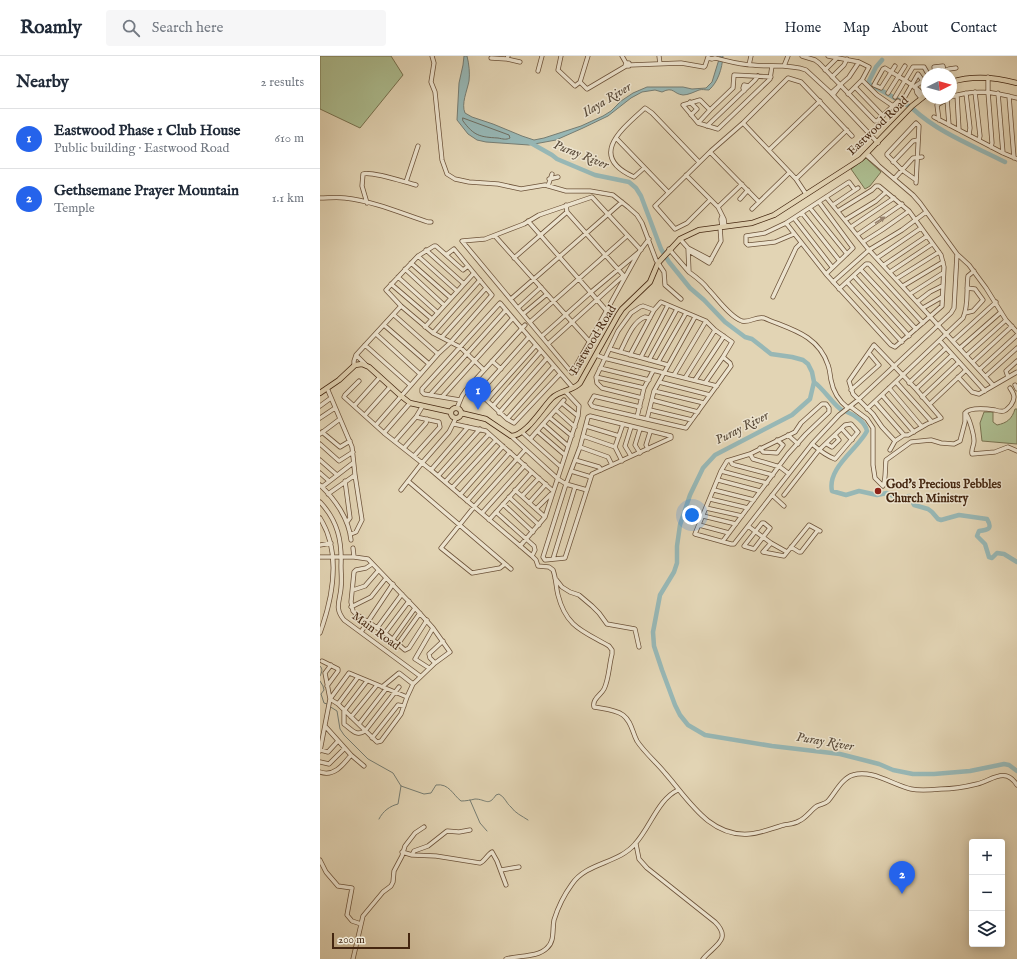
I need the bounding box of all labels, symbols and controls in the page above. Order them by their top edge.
search box [106,10,386,46]
text: Roamly [20,16,82,40]
icon: search [120,17,142,39]
text: Search here [152,18,223,37]
text: Home [785,19,821,37]
text: Map [843,19,870,37]
text: About [892,19,928,37]
text: Contact [950,19,997,37]
north arrow [921,68,957,104]
text: Nearby [16,72,69,93]
text: 2 results [260,74,304,91]
water label: Ilaya River [579,78,635,122]
street label: Eastwood Road [844,93,912,159]
text: Eastwood Phase 1 Club House [54,121,240,140]
text: 1 [27,130,31,147]
text: 610 m [275,130,304,147]
water label: Puray River [551,136,612,174]
text: Public building · Eastwood Road [54,140,229,157]
text: Gethsemane Prayer Mountain [54,181,239,200]
text: 2 [26,190,32,207]
text: 1.1 km [272,190,304,207]
text: Temple [54,200,95,217]
one-way arrow [875,216,885,224]
street label: Eastwood Road [566,302,620,378]
pin: 1 [465,377,491,410]
water label: Puray River [712,407,772,449]
place label: God's Precious Pebbles Church Ministry [886,477,1002,507]
marker: God's Precious Pebbles Church Ministry [873,486,883,496]
your location [682,505,702,525]
street label: Main Road [349,609,403,654]
water label: Puray River [795,729,856,756]
map controls [969,839,1005,947]
button: + [969,839,1005,875]
pin: 2 [889,861,915,894]
button: − [969,875,1005,911]
button: layers [969,911,1005,947]
scale bar [332,931,410,950]
text: 200 m [338,933,365,947]

